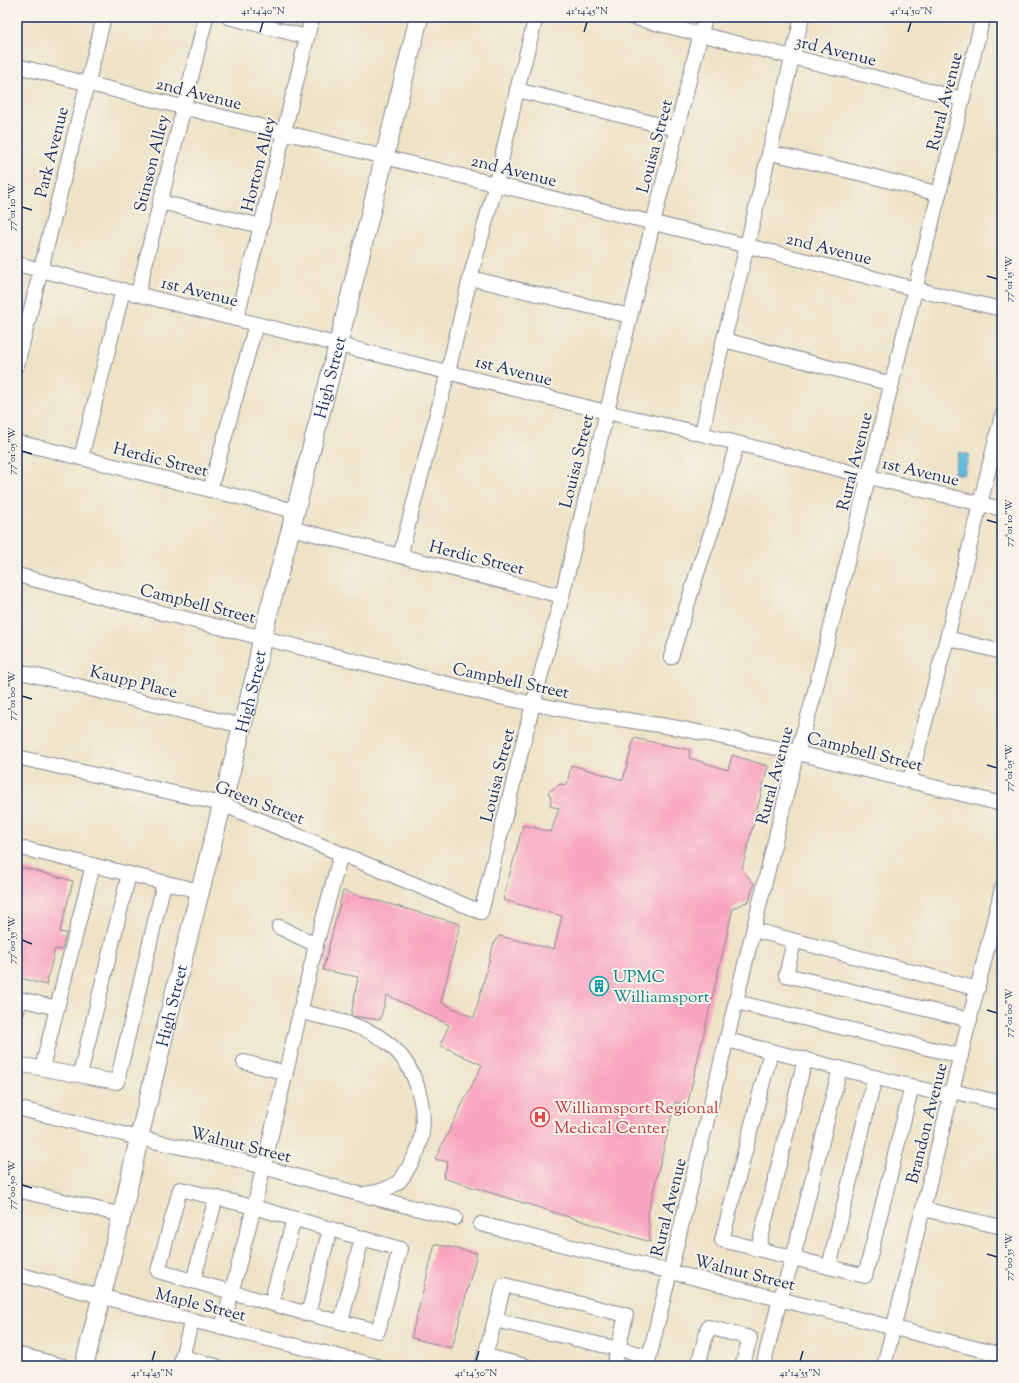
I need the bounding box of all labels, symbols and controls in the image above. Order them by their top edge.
text: 41°14'40"N [241,4,285,19]
text: 41°14'45"N [566,4,608,19]
text: 41°14'50"N [890,4,932,19]
street label: 3rd Avenue [792,30,879,74]
street label: Rural Avenue [922,50,970,153]
street label: 2nd Avenue [153,73,244,117]
street label: Louisa Street [632,97,680,196]
street label: Park Avenue [30,104,76,200]
street label: Stinson Alley [129,112,177,215]
street label: Horton Alley [237,114,283,215]
street label: 2nd Avenue [468,150,559,194]
text: 77°01'10"W [5,183,20,231]
street label: 2nd Avenue [783,228,874,272]
text: 77°01'15"W [1002,256,1017,302]
street label: 1st Avenue [158,272,241,314]
street label: High Street [310,334,354,421]
street label: 1st Avenue [472,351,555,393]
street label: Rural Avenue [832,410,880,513]
street label: Louisa Street [555,412,601,511]
text: 77°01'05"W [5,427,20,475]
street label: Herdic Street [110,438,211,484]
street label: 1st Avenue [880,452,962,494]
text: 77°01'10"W [1002,499,1017,547]
street label: Herdic Street [426,536,527,582]
street label: Campbell Street [137,579,258,631]
street label: High Street [231,648,274,736]
street label: Campbell Street [450,658,571,706]
street label: Kaupp Place [87,660,180,705]
text: 77°01'00"W [5,672,20,720]
street label: Rural Avenue [751,724,801,827]
street label: Louisa Street [476,726,522,825]
street label: Campbell Street [804,727,925,779]
text: 77°01'05"W [1002,744,1017,792]
street label: Green Street [211,776,307,832]
text: 77°00'55"W [5,916,20,964]
street label: High Street [152,962,195,1050]
place label: UPMC Williamsport [613,966,710,1010]
building icon: UPMC Williamsport [588,975,610,997]
text: 77°01'00"W [1002,989,1017,1037]
street label: Brandon Avenue [901,1060,955,1187]
place label: Williamsport Regional Medical Center [554,1097,719,1141]
hospital icon: Williamsport Regional Medical Center [529,1106,551,1128]
street label: Walnut Street [187,1122,294,1170]
street label: Rural Avenue [646,1156,694,1259]
text: 77°00'50"W [5,1160,20,1210]
text: 77°00'55"W [1002,1233,1017,1281]
street label: Walnut Street [691,1250,798,1298]
street label: Maple Street [153,1283,249,1329]
text: 41°14'45"N [131,1366,173,1381]
text: 41°14'50"N [455,1366,497,1381]
text: 41°14'55"N [779,1366,821,1381]

